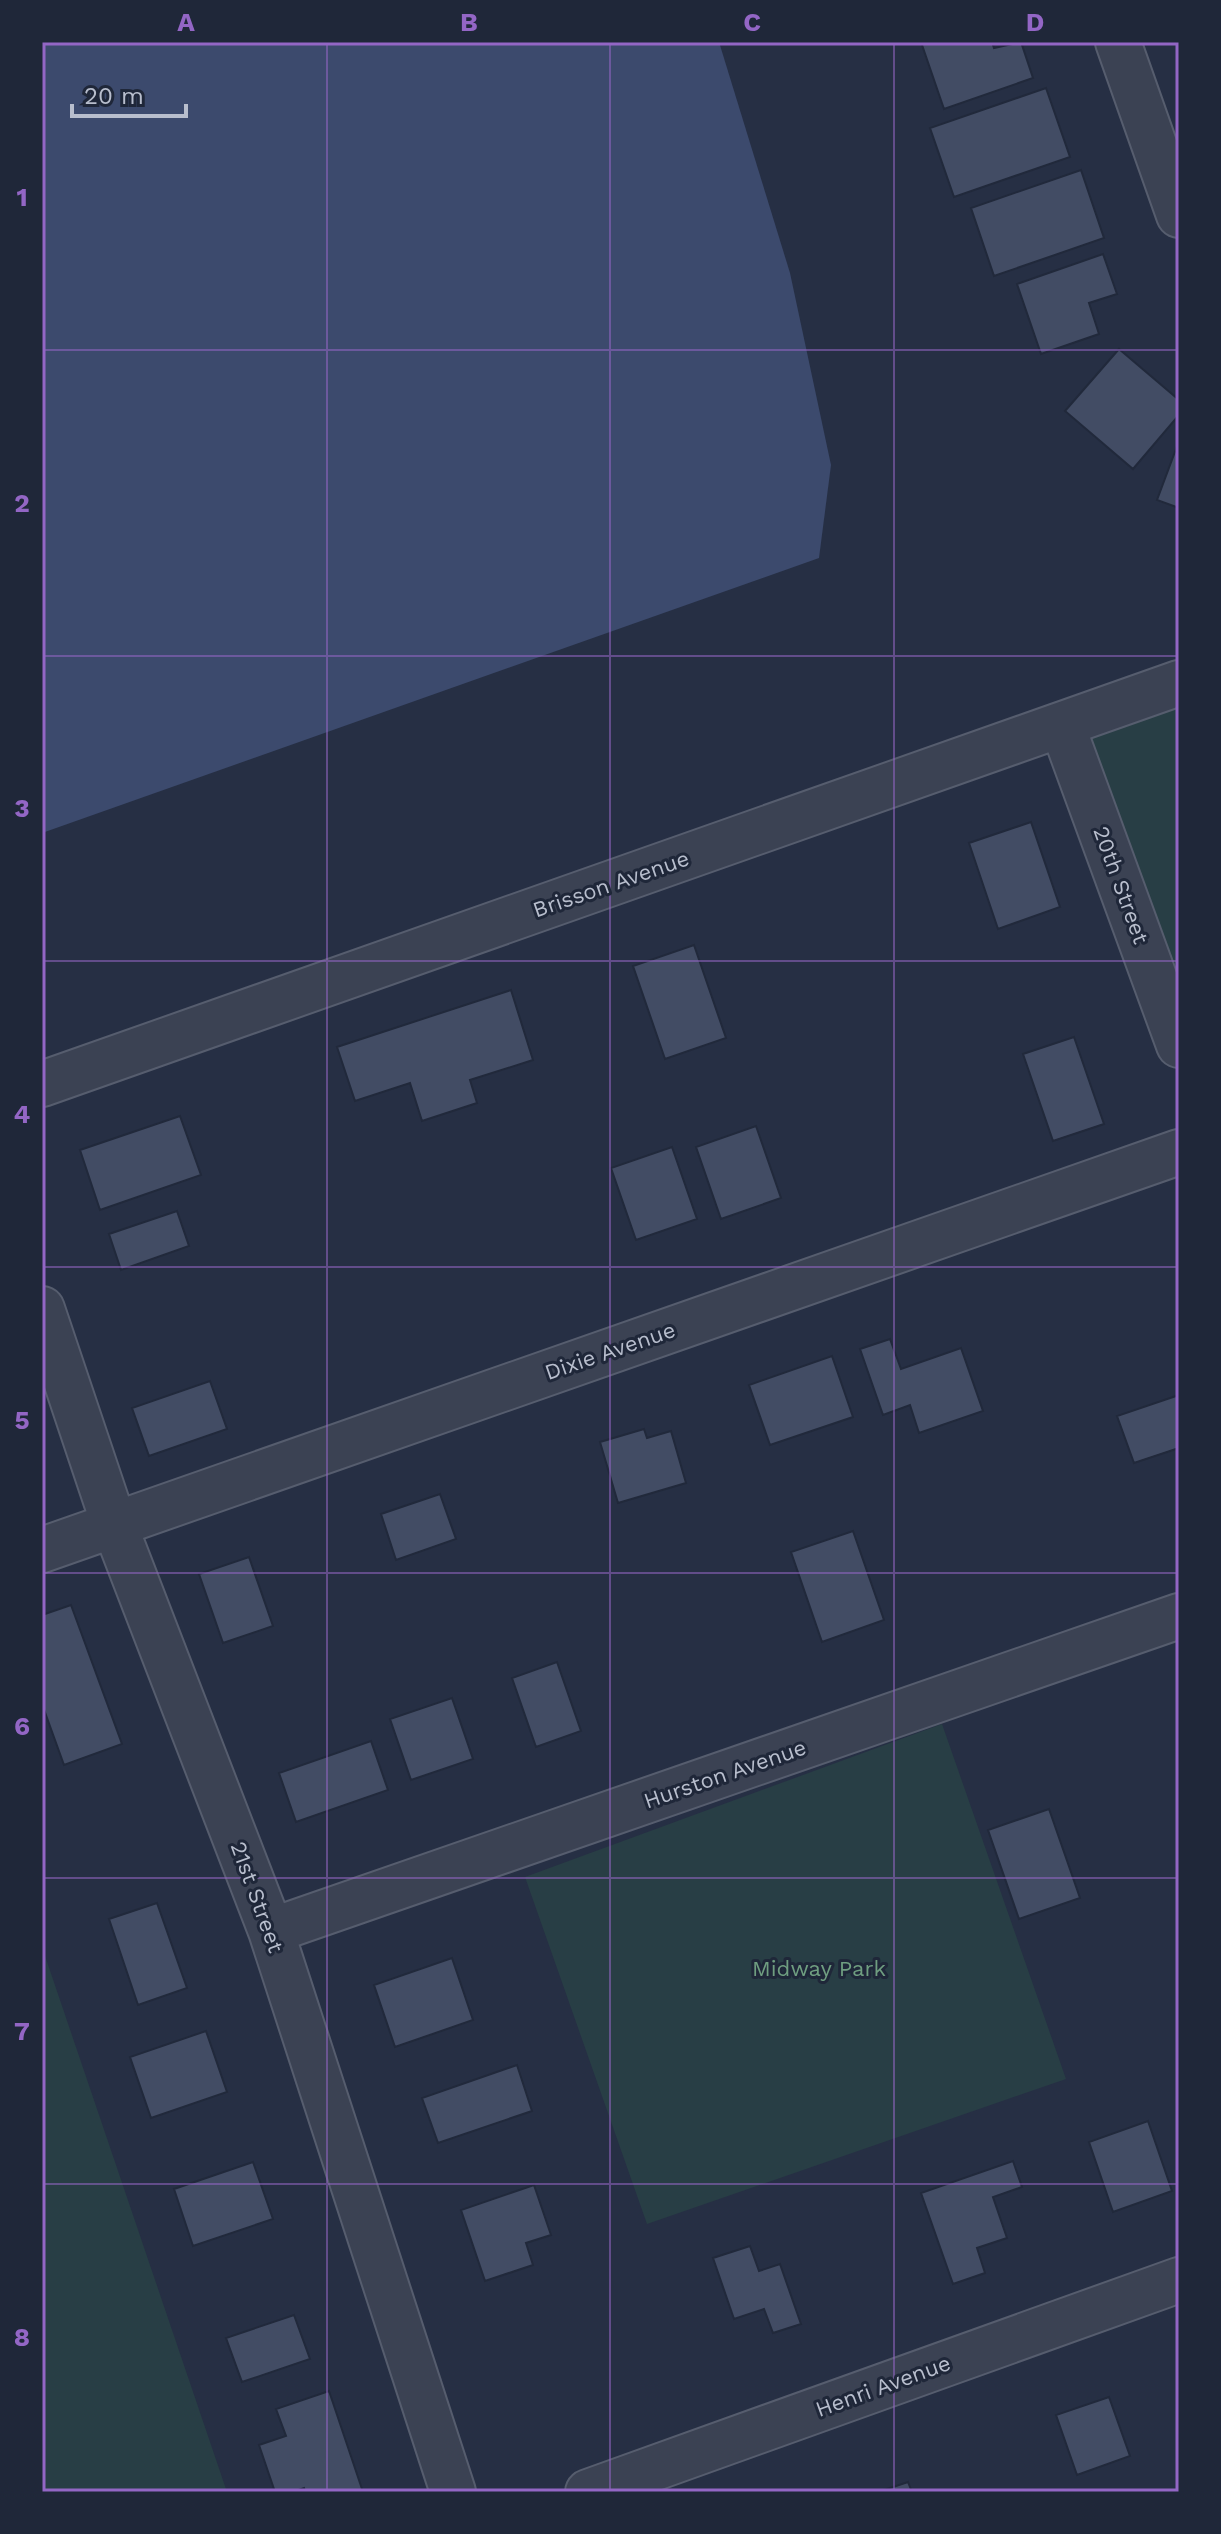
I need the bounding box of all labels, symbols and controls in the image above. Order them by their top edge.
text: A [177,7,195,37]
text: B [460,7,478,37]
text: C [743,7,761,37]
text: D [1026,7,1044,37]
scale bar [72,68,186,118]
text: 20 m [84,82,144,110]
text: 1 [16,182,28,212]
text: 2 [14,488,30,518]
text: 3 [14,793,30,823]
street label: 20th Street [1088,823,1154,947]
street label: Brisson Avenue [530,846,692,922]
text: 4 [14,1099,31,1129]
street label: Dixie Avenue [541,1317,679,1385]
text: 5 [14,1405,30,1435]
text: 6 [14,1711,30,1741]
street label: Hurston Avenue [640,1734,810,1814]
street label: 21st Street [225,1838,289,1956]
park label: Midway Park [752,1956,886,1981]
text: 7 [14,2016,30,2046]
text: 8 [14,2322,30,2352]
street label: Henri Avenue [812,2350,954,2422]

